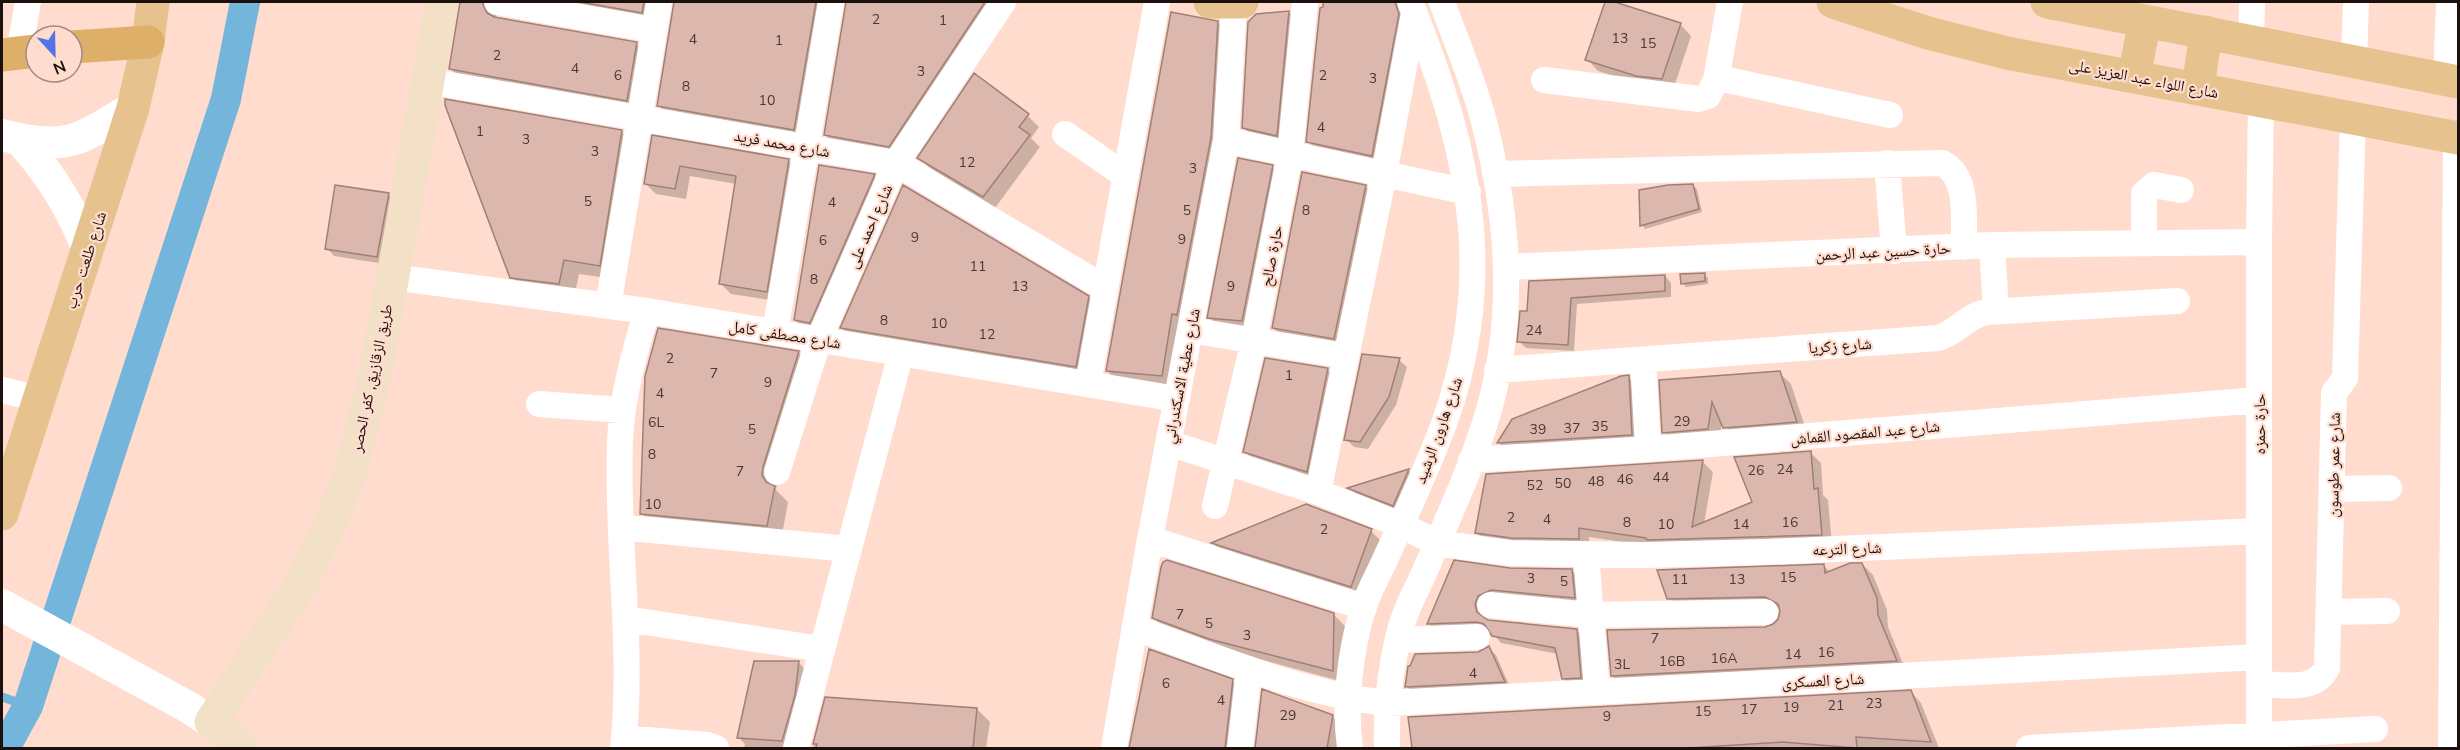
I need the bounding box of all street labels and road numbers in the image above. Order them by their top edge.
street label: شارع اللواء عبد العزيز على [2067,54,2220,104]
street label: شارع محمد فريد [732,125,832,163]
street label: شارع احمد على [842,181,898,272]
street label: شارع طلعت حرب [60,208,112,312]
street label: حارة صالح [1255,224,1289,289]
street label: حارة حسين عبد الرحمن [1815,237,1951,267]
street label: طريق الزقازيق, كفر الحصر [345,302,398,455]
street label: شارع عطية الاسكندراني [1158,307,1207,446]
street label: شارع مصطفى كامل [727,315,842,355]
street label: شارع زكريا [1808,333,1872,359]
street label: شارع هارون الرشيد [1410,374,1468,486]
street label: حارة حمزه [2249,394,2271,454]
street label: شارع عمر طوسون [2322,412,2346,518]
street label: شارع عبد المقصود القماش [1789,416,1941,450]
street label: شارع الترعه [1812,537,1882,561]
street label: شارع العسكرى [1781,668,1865,694]

